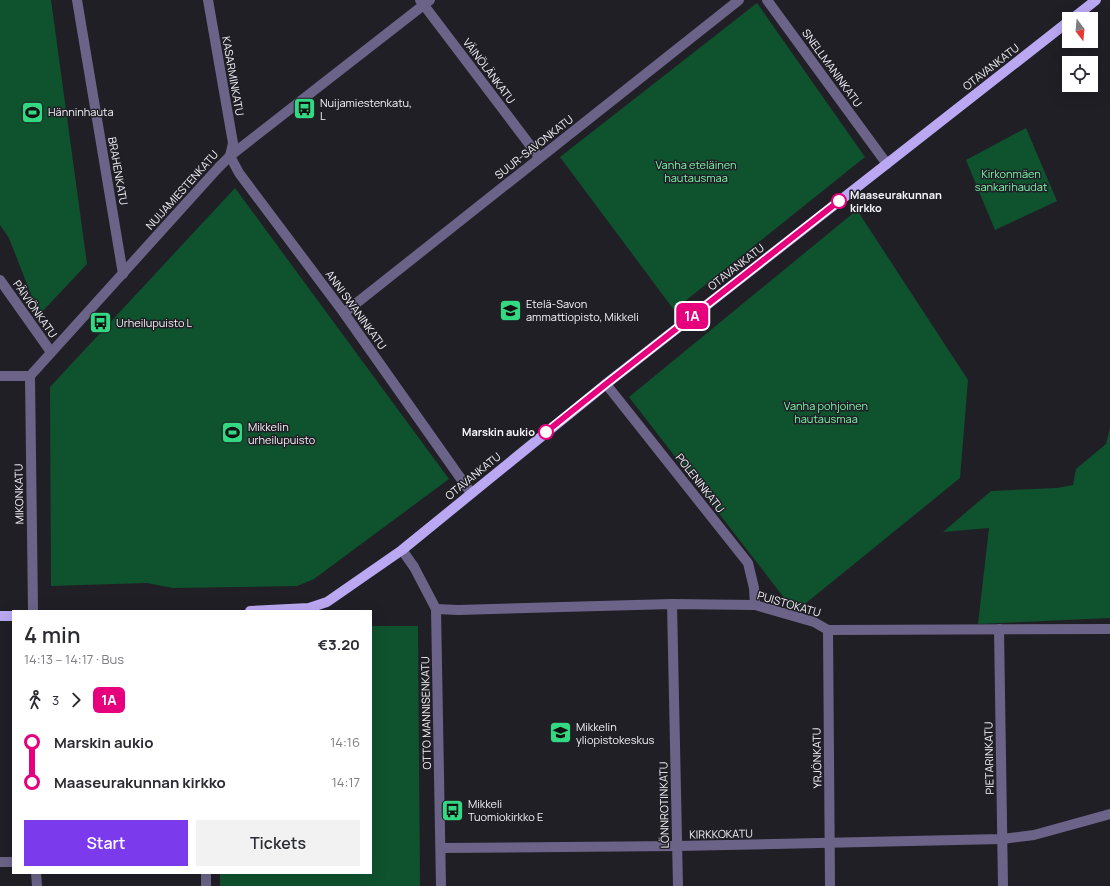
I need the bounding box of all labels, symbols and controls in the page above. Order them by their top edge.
north arrow [1062,12,1098,48]
map controls [1062,12,1098,92]
street label: SNELLMANINKATU [799,26,866,110]
street label: KASARMINKATU [219,35,248,117]
street label: VÄINÖLÄNKATU [460,35,519,106]
street label: OTAVANKATU [959,40,1022,93]
button: locate [1062,56,1098,92]
place label: Nuijamiestenkatu, L [320,95,412,123]
bus stop icon: Nuijamiestenkatu, L [292,96,318,122]
sports icon: Hänninhauta [20,99,46,125]
place label: Hänninhauta [48,104,114,119]
street label: SUUR-SAVONKATU [491,111,576,182]
street label: BRAHENKATU [105,136,132,206]
street label: NUIJAMIESTENKATU [142,147,221,232]
park label: Vanha eteläinen hautausmaa [655,157,737,185]
park label: Kirkonmäen sankarihaudat [975,166,1047,194]
place label: Maaseurakunnan kirkko [850,187,942,215]
marker: Maaseurakunnan kirkko [831,193,847,209]
street label: OTAVANKATU [704,240,767,293]
street label: ANNI SWANINKATU [323,267,390,352]
street label: PÄIVIÖNKATU [10,277,61,341]
place label: Etelä-Savon ammattiopisto, Mikkeli [526,296,639,324]
school or university icon: Etelä-Savon ammattiopisto, Mikkeli [498,297,524,323]
line badge: 1A [674,303,710,329]
text: 1A [684,306,700,325]
bus stop icon: Urheilupuisto L [87,310,113,336]
place label: Urheilupuisto L [116,315,193,330]
park label: Vanha pohjoinen hautausmaa [784,398,868,426]
place label: Mikkelin urheilupuisto [248,419,316,447]
sports icon: Mikkelin urheilupuisto [220,420,246,446]
place label: Marskin aukio [462,424,535,439]
marker: Marskin aukio [538,424,554,440]
street label: OTAVANKATU [442,448,504,503]
street label: POLENINKATU [673,450,728,515]
street label: MIKONKATU [10,464,27,524]
street label: PUISTOKATU [756,587,823,620]
text: 4 min [24,620,80,650]
text: €3.20 [318,634,360,655]
text: 14:13 – 14:17 · Bus [24,650,124,668]
street label: OTTO MANNISENKATU [417,656,434,770]
icon: walk [24,689,46,711]
icon: forward [65,689,87,711]
text: 1A [101,690,117,709]
text: 3 [52,691,59,709]
place label: Mikkelin yliopistokeskus [576,719,655,747]
school or university icon: Mikkelin yliopistokeskus [548,720,574,746]
street label: PIETARINKATU [980,721,997,795]
street label: YRJÖNKATU [808,727,825,789]
text: Marskin aukio [54,732,154,753]
text: 14:16 [330,733,360,751]
street label: LÖNNROTINKATU [655,761,672,849]
text: Maaseurakunnan kirkko [54,772,226,793]
text: 14:17 [332,773,360,791]
place label: Mikkeli Tuomiokirkko E [468,796,543,824]
bus stop icon: Mikkeli Tuomiokirkko E [440,797,466,823]
button: Start [24,820,188,866]
button: Tickets [196,820,360,866]
street label: KIRKKOKATU [689,825,753,842]

